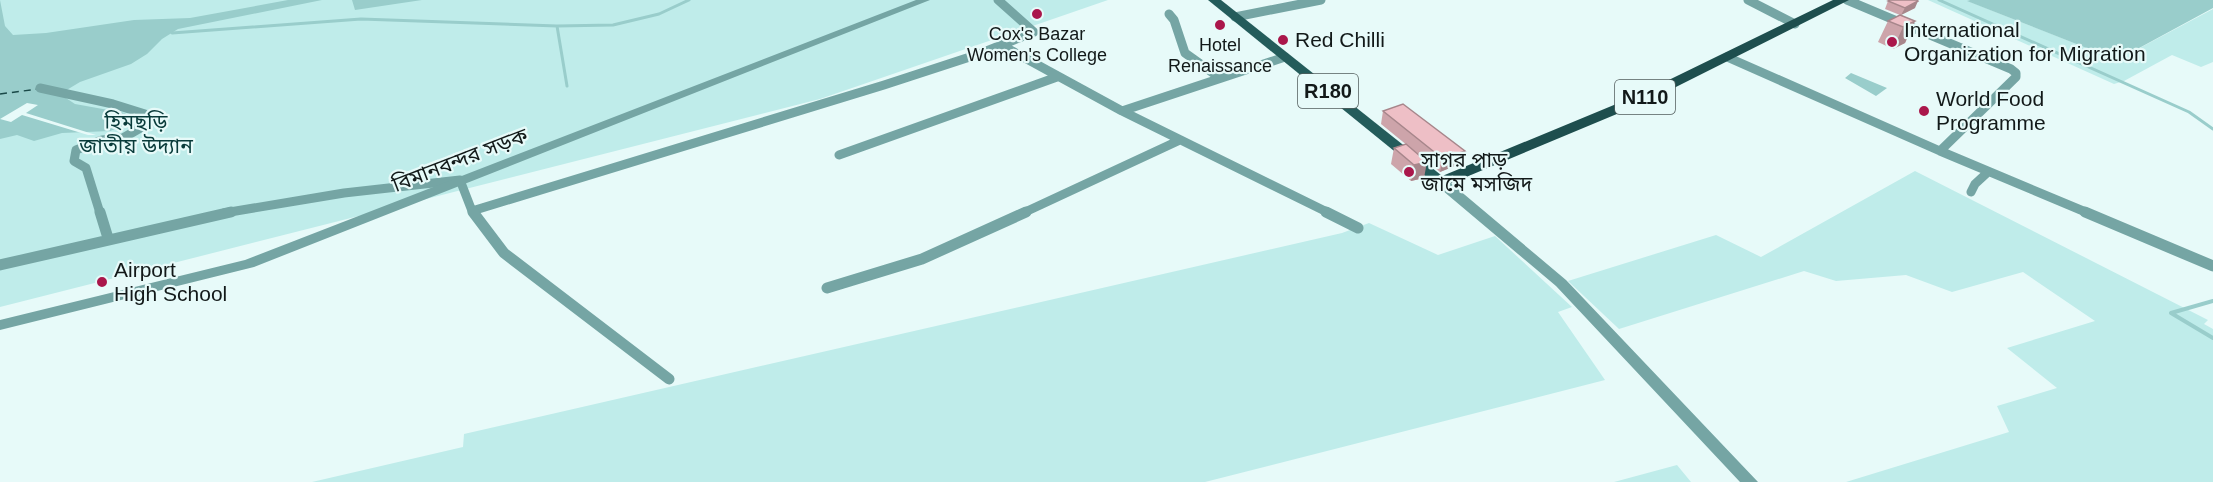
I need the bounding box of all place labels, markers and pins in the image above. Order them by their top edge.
marker: Cox's Bazar Women's College [1030,7,1044,21]
marker: Hotel Renaissance [1213,18,1227,32]
place label: International Organization for Migration [1904,18,2146,65]
place label: Cox's Bazar Women's College [967,24,1107,65]
place label: Red Chilli [1295,28,1385,51]
marker: Red Chilli [1276,33,1290,47]
place label: Hotel Renaissance [1168,35,1272,76]
marker: International Organization for Migration [1885,35,1899,49]
place label: World Food Programme [1936,87,2046,134]
marker: World Food Programme [1917,104,1931,118]
place label: সাগর পাড় জামে মসজিদ [1420,148,1533,195]
marker: সাগর পাড় জামে মসজিদ [1402,165,1416,179]
place label: Airport High School [114,258,227,305]
marker: Airport High School [95,275,109,289]

